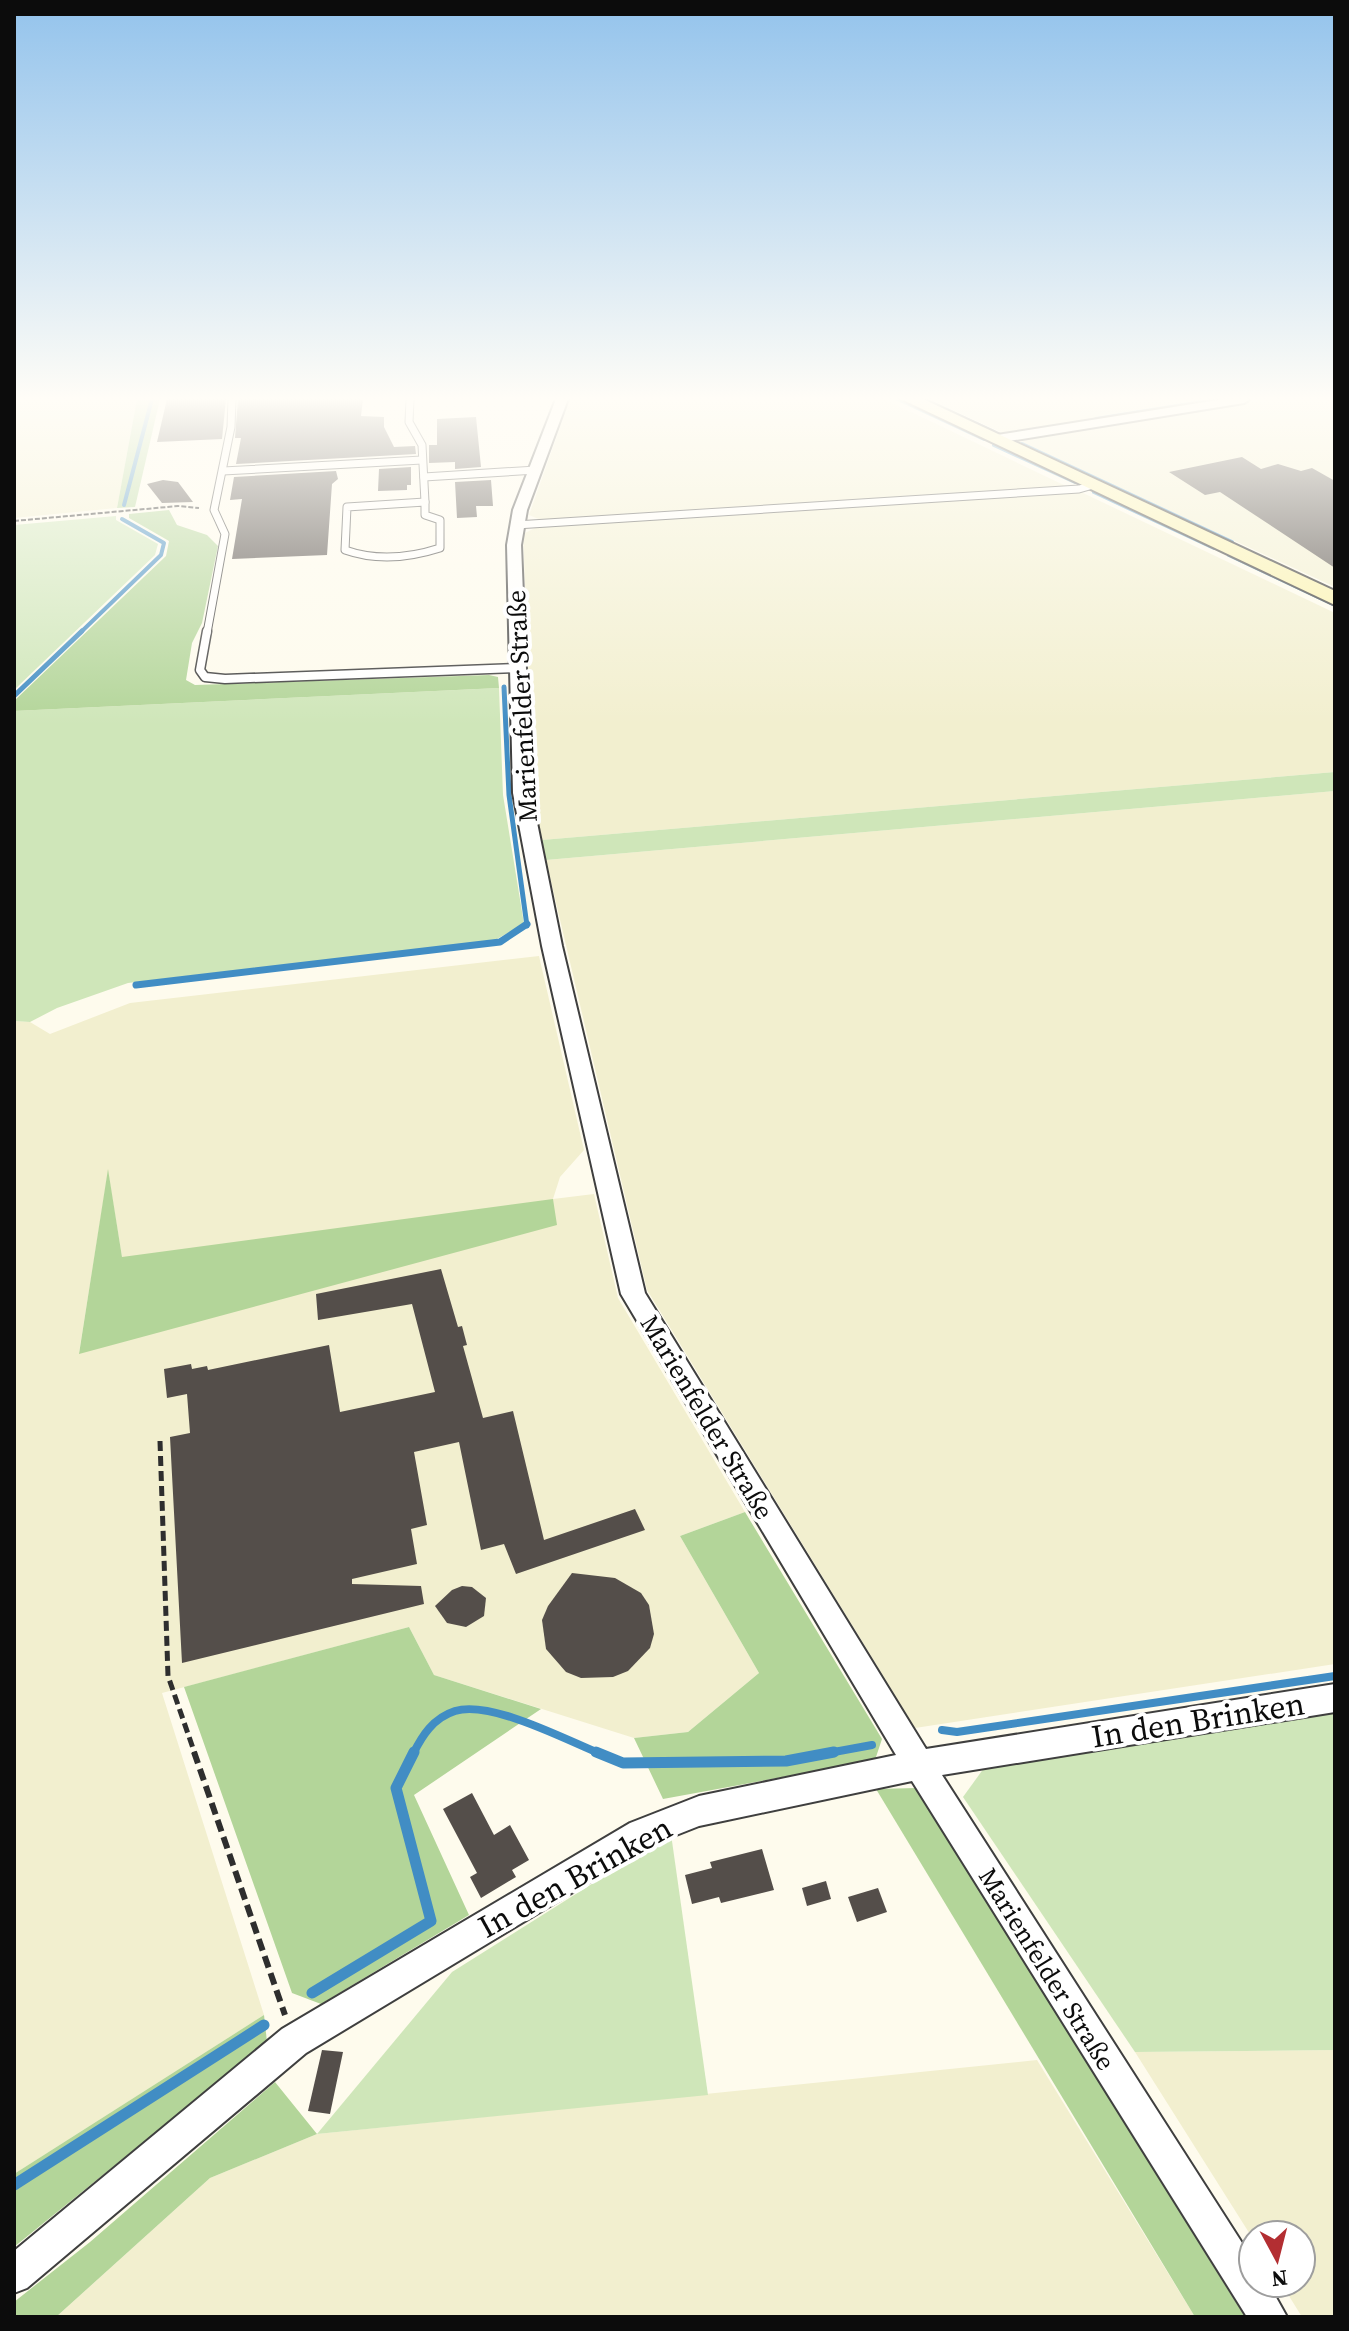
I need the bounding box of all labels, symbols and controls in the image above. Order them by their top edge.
street label: Marienfelder Straße [498,589,546,823]
street label: Marienfelder Straße [632,1308,782,1526]
street label: In den Brinken [1088,1681,1308,1759]
street label: In den Brinken [470,1806,680,1948]
street label: Marienfelder Straße [970,1861,1124,2077]
north arrow [1237,2219,1317,2299]
text: N [1270,2263,1289,2295]

